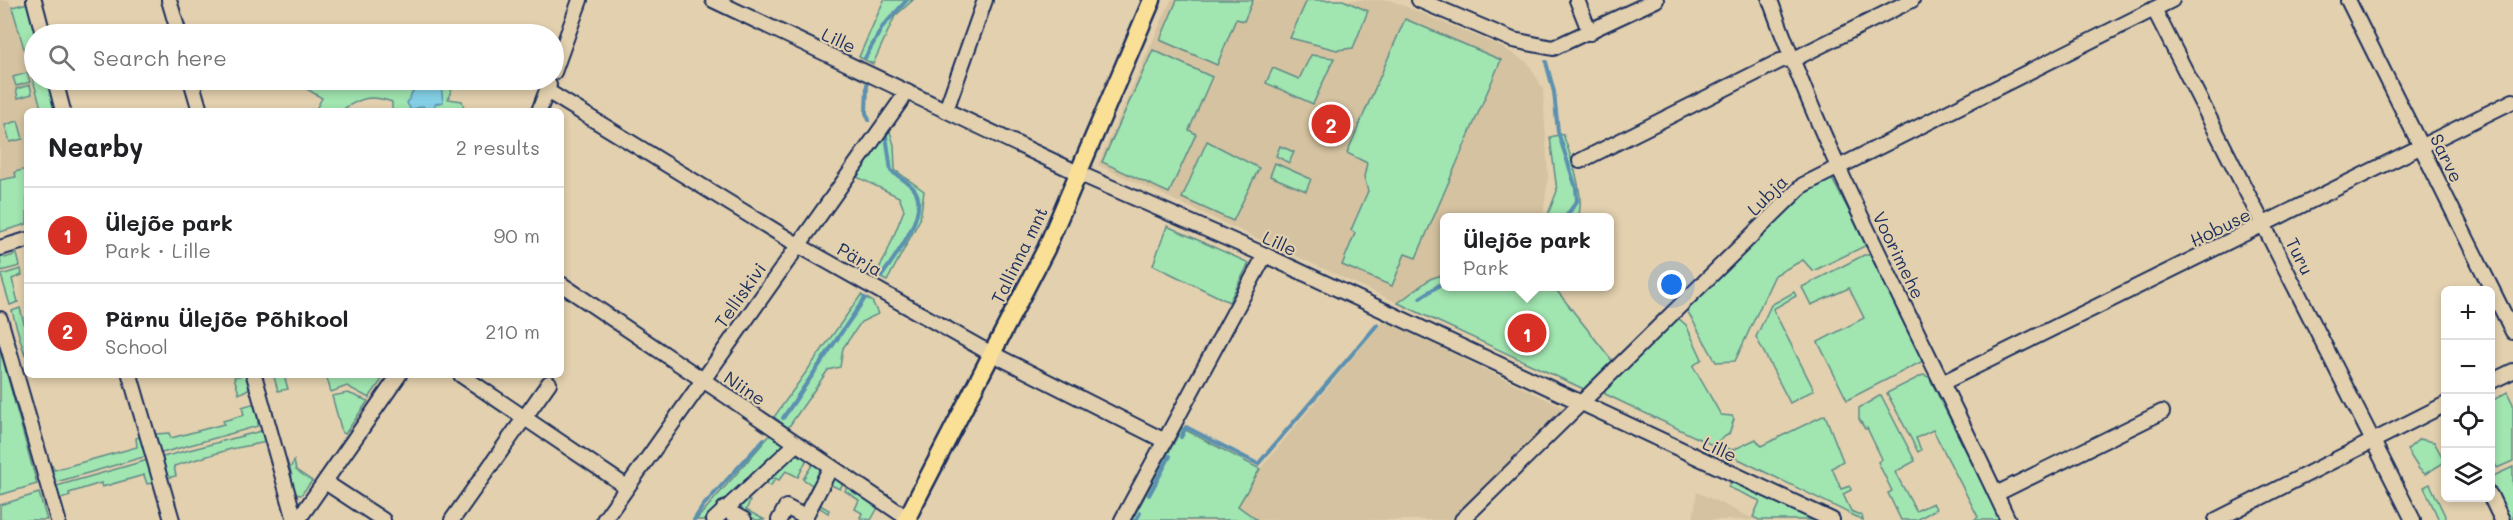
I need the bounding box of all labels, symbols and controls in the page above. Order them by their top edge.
street label: Lille [818,22,860,58]
search box [24,24,564,90]
icon: search [45,41,78,74]
text: Search here [93,43,227,72]
pin: 2 [1312,102,1350,146]
text: Nearby [48,130,143,164]
street label: Sarve [2425,130,2469,186]
text: 2 results [456,134,540,160]
street label: Lubja [1742,170,1792,220]
street label: Hobuse [2186,202,2254,252]
street label: Tallinna mnt [985,203,1053,307]
street label: Voorimehe [1868,207,1930,303]
text: Ülejõe park [105,208,233,237]
popup [1440,213,1614,291]
text: 1 [63,222,72,248]
text: 90 m [494,222,540,248]
street label: Lille [1259,225,1301,261]
text: Ülejõe park [1463,225,1591,254]
street label: Turu [2281,233,2319,279]
street label: Pärja [833,236,887,282]
text: Park · Lille [105,237,211,263]
text: Park [1463,254,1508,280]
street label: Telliskivi [709,258,771,332]
your location [1657,270,1686,299]
map controls [2441,286,2495,502]
button: + [2441,286,2495,340]
text: Pärnu Ülejõe Põhikool [105,304,348,333]
pin: 1 [1508,310,1546,356]
text: 2 [62,318,73,344]
text: 210 m [485,318,540,344]
text: School [105,333,168,359]
button: − [2441,340,2495,394]
street label: Niine [719,365,771,411]
button: locate [2441,394,2495,448]
street label: Lille [1699,431,1741,467]
button: layers [2441,448,2495,502]

